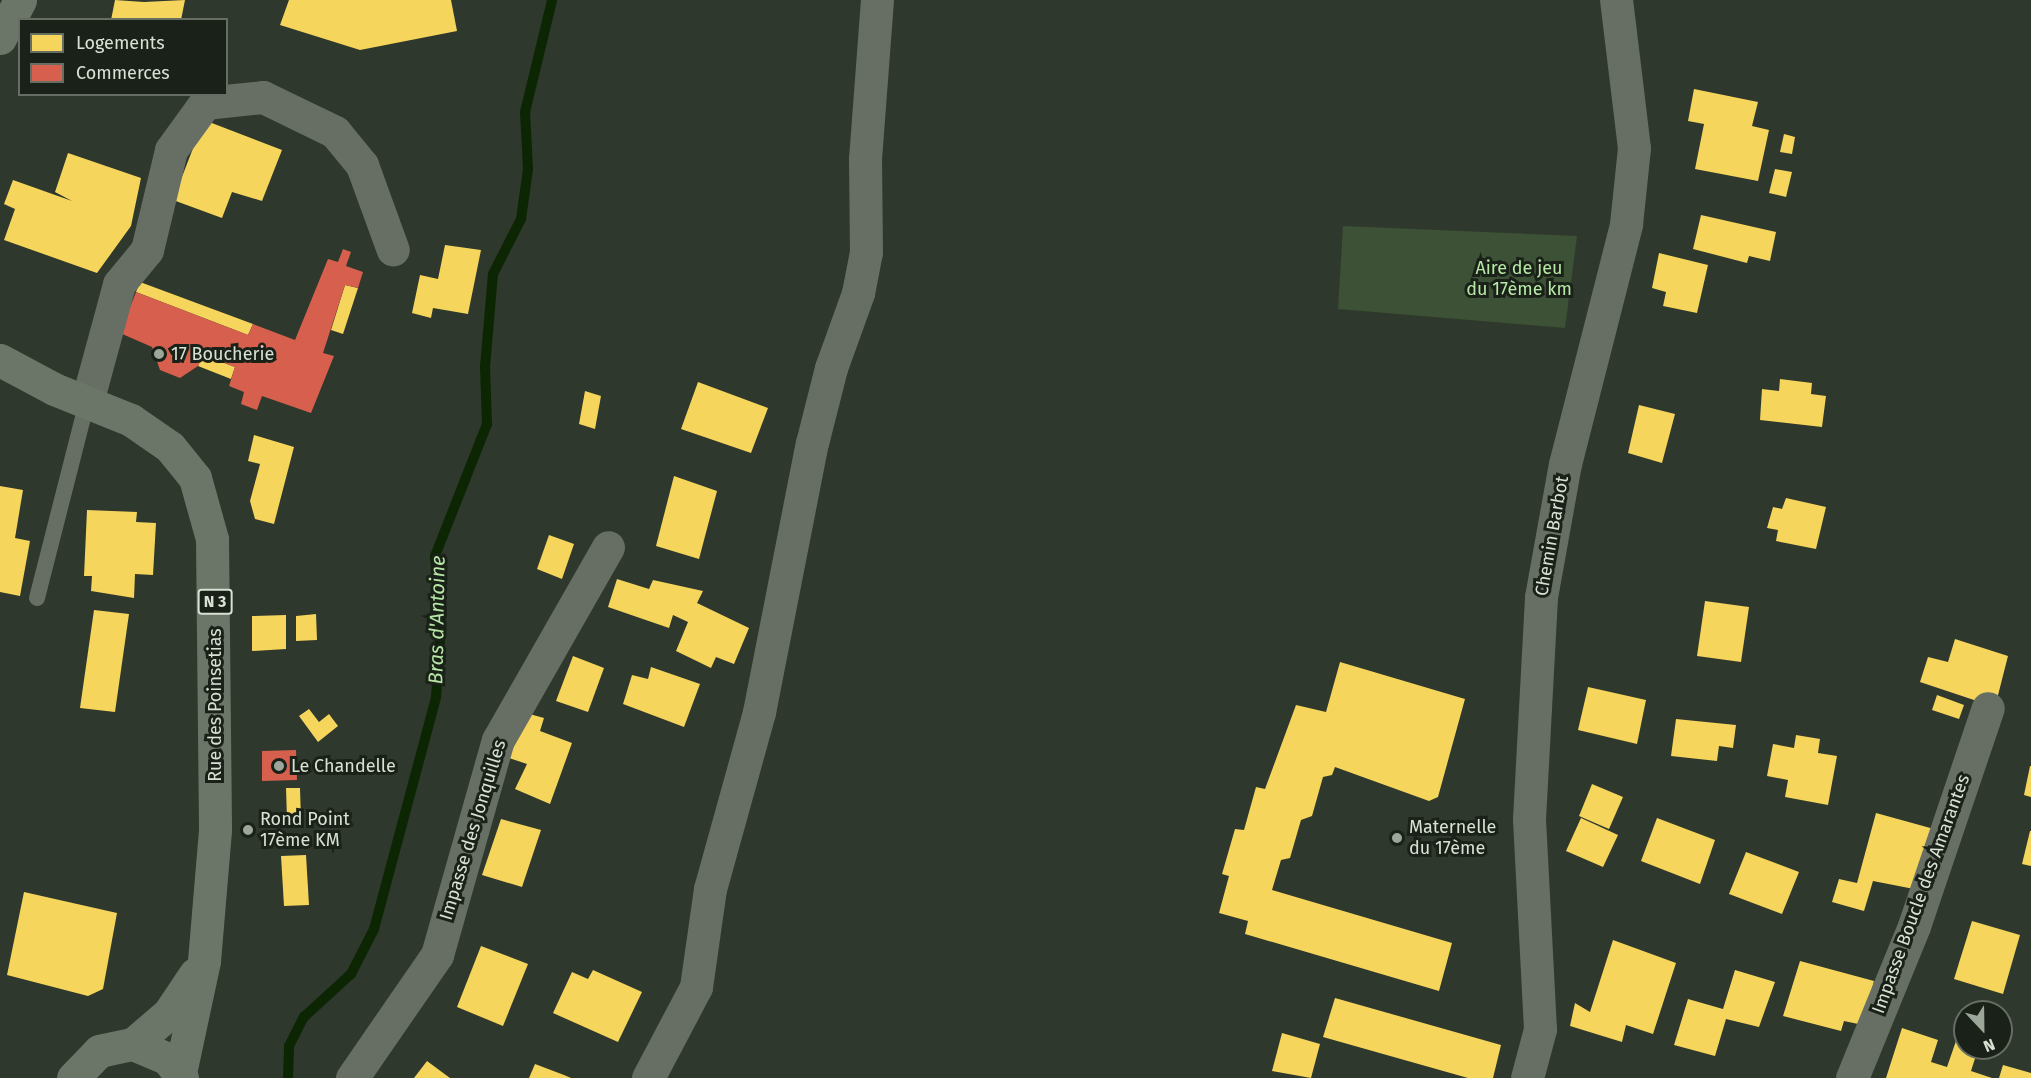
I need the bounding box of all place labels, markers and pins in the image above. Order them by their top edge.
place label: 17 Boucherie [171,343,274,365]
marker: 17 Boucherie [152,347,166,361]
place label: Le Chandelle [291,755,396,777]
marker: Le Chandelle [272,759,286,773]
place label: Rond Point 17ème KM [260,809,350,852]
place label: Maternelle du 17ème [1409,817,1496,860]
marker: Rond Point 17ème KM [241,823,255,837]
marker: Maternelle du 17ème [1390,831,1404,845]

